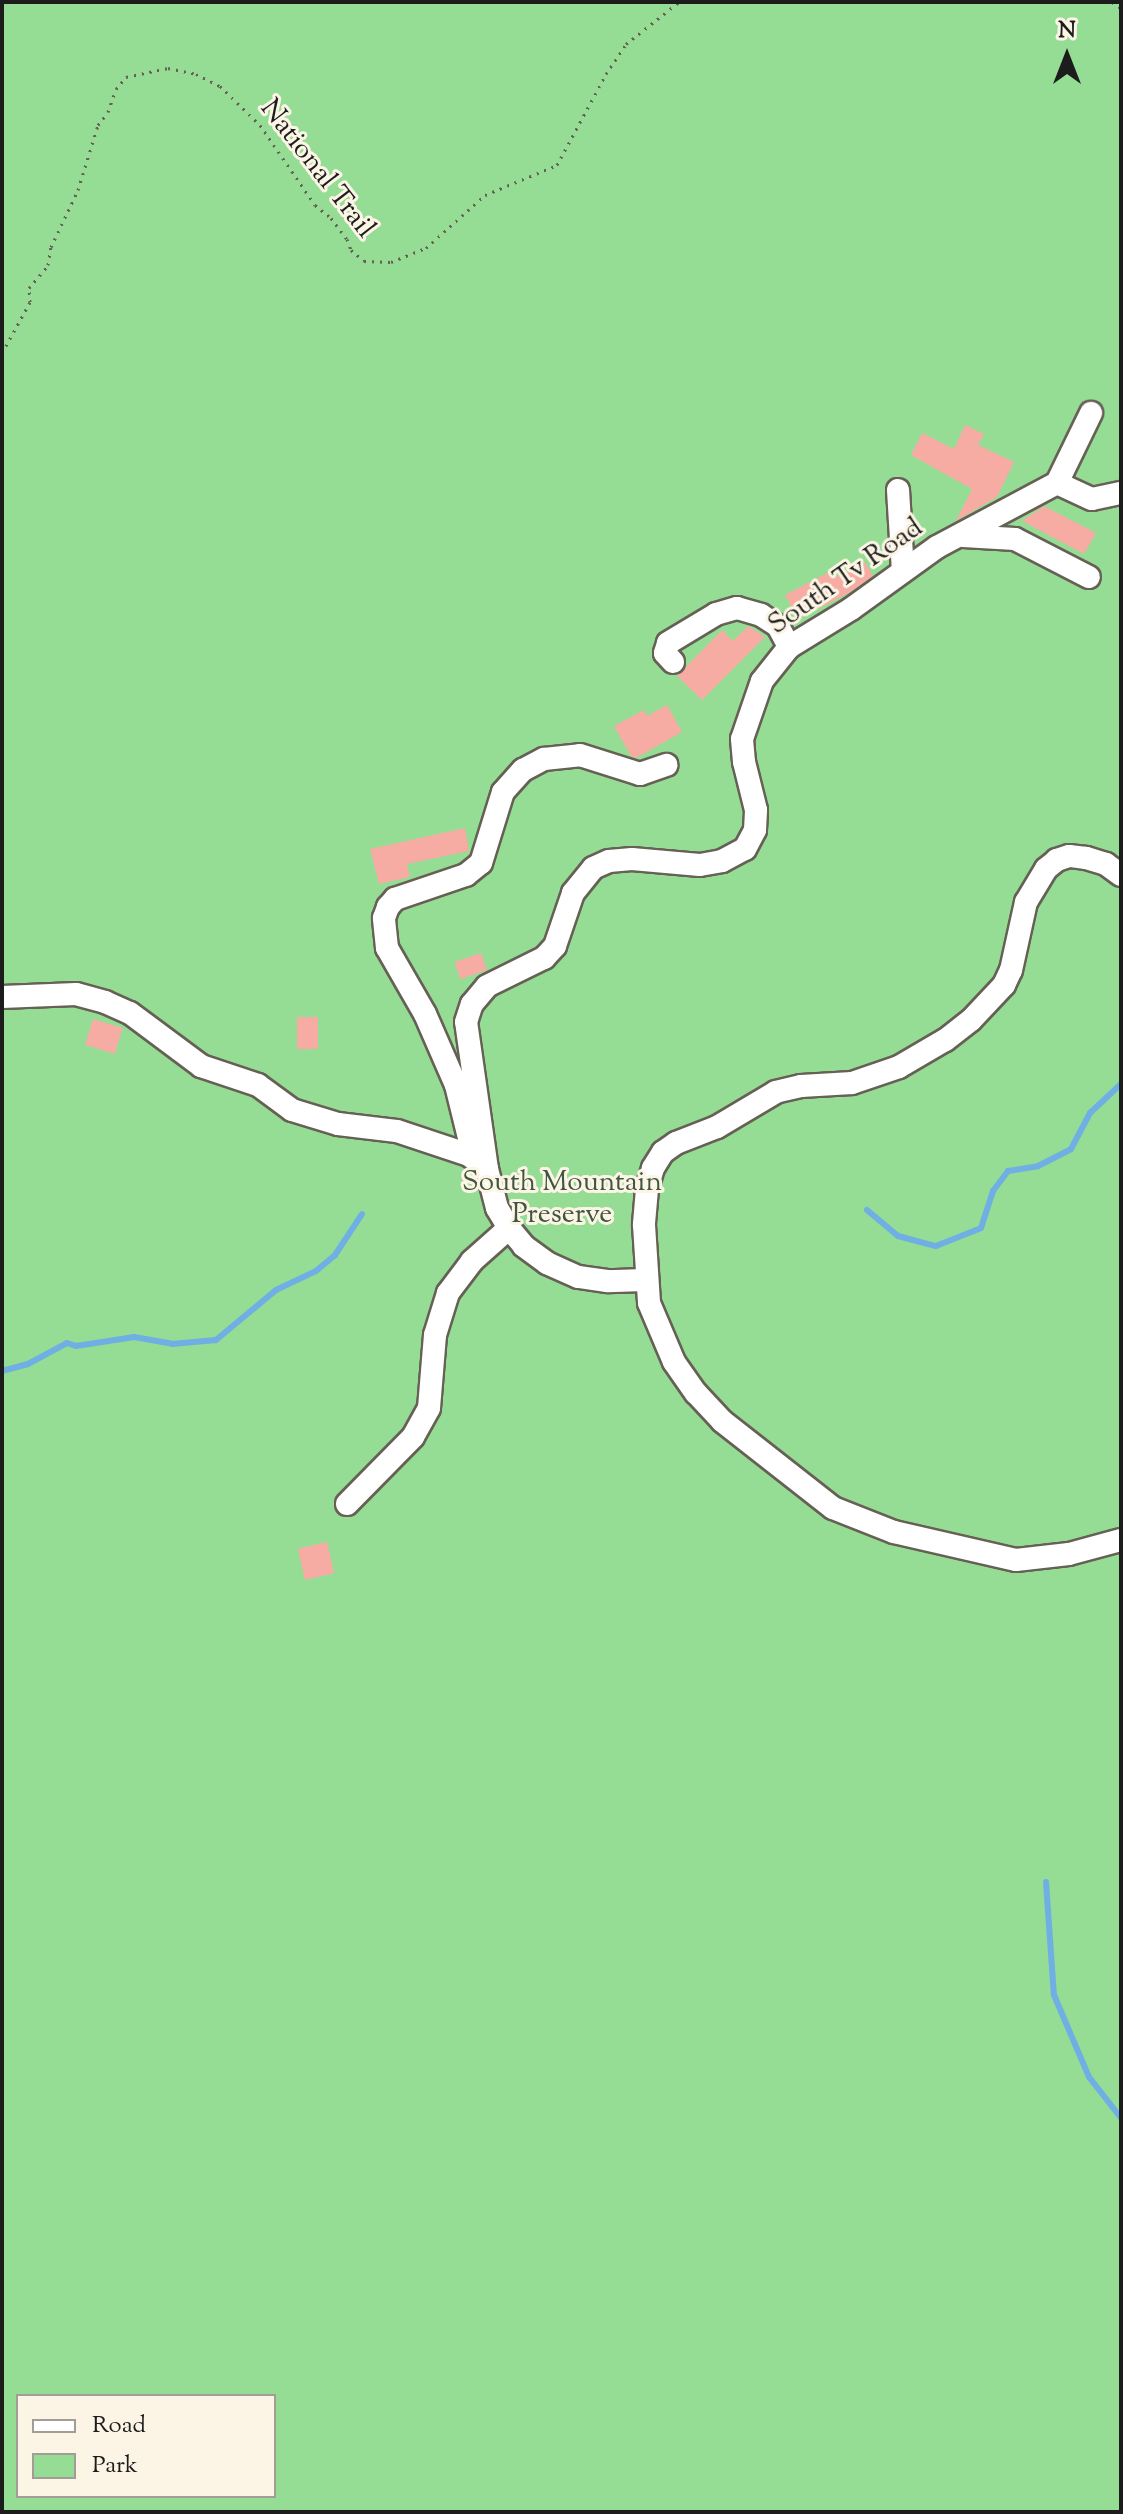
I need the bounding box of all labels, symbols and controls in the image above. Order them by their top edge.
north arrow [1027,16,1107,96]
text: N [1058,16,1076,48]
street label: National Trail [252,93,382,245]
street label: South Tv Road [762,511,930,643]
park label: South Mountain Preserve [462,1166,662,1232]
legend [16,2394,276,2498]
text: Road [92,2409,146,2443]
text: Park [92,2449,138,2483]

